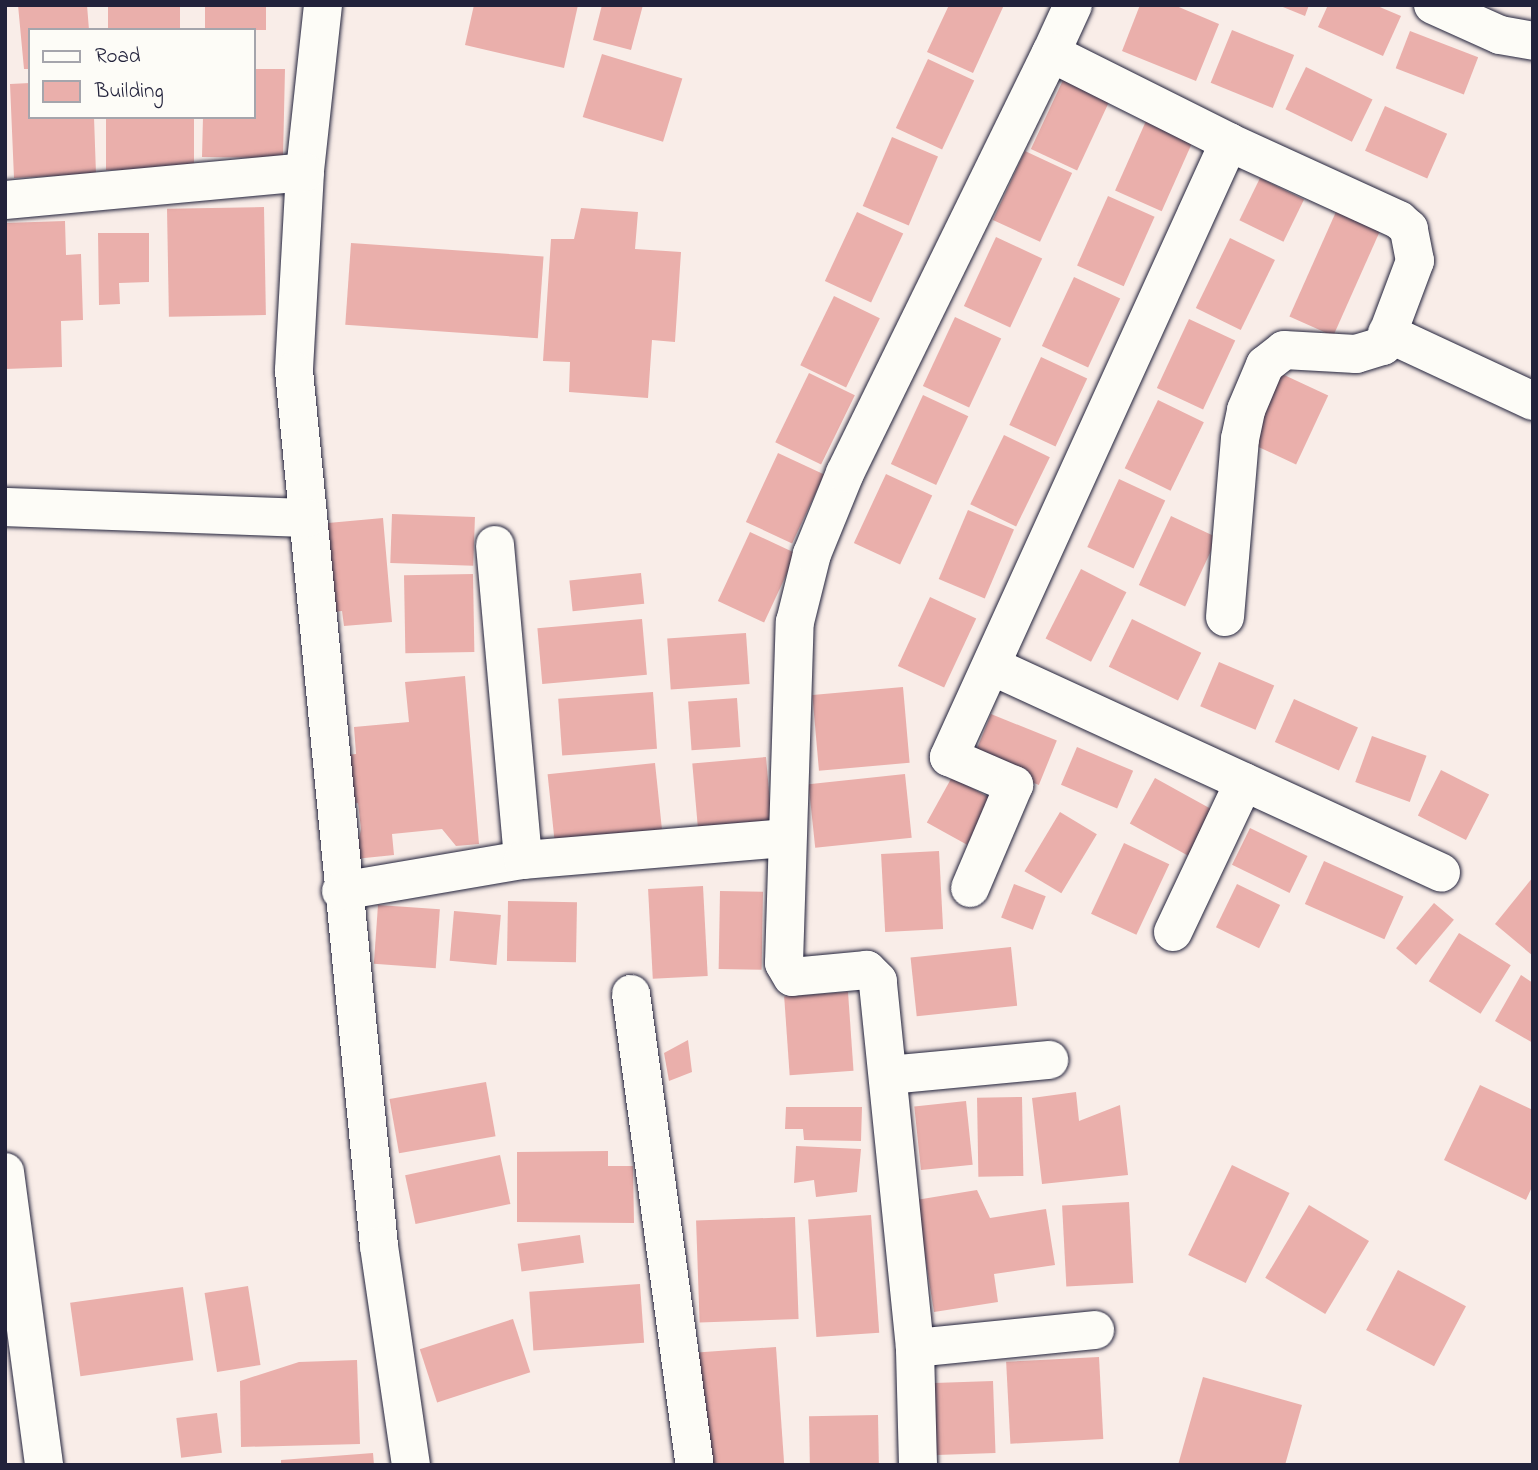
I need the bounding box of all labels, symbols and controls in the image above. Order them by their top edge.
legend [28,28,256,119]
text: Road [95,42,141,72]
text: Building [95,77,164,107]

